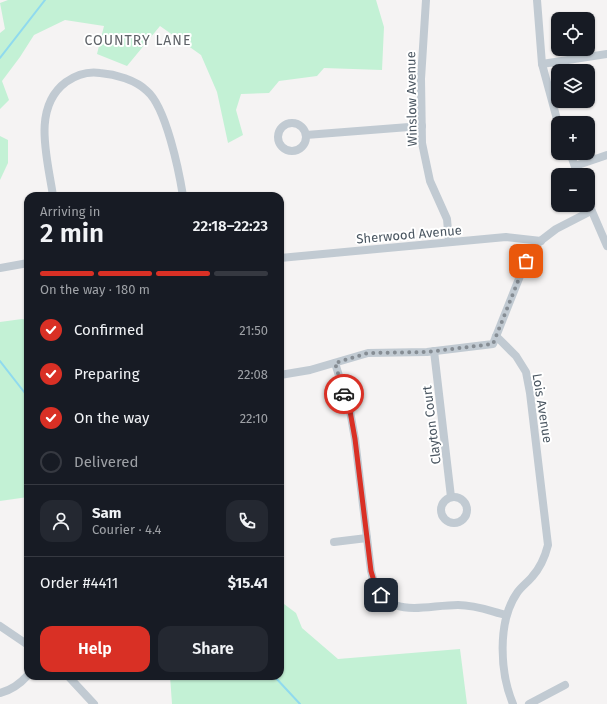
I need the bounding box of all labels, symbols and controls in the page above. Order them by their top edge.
map controls [551,12,595,212]
button: locate [551,12,595,56]
district label: COUNTRY LANE [85,32,191,49]
street label: Winslow Avenue [403,51,420,147]
button: layers [551,64,595,108]
button: + [551,116,595,160]
button: − [551,168,595,212]
text: Arriving in [40,204,100,219]
text: 22:18–22:23 [193,217,268,235]
text: 2 min [40,218,104,249]
street label: Sherwood Avenue [356,222,462,247]
pin [509,244,543,278]
icon: bag [515,250,537,272]
text: On the way · 180 m [40,282,150,297]
icon: check [40,319,62,341]
text: Confirmed [74,321,144,339]
text: 21:50 [239,323,268,338]
icon: check [40,363,62,385]
text: Preparing [74,365,139,383]
text: 22:08 [238,367,268,382]
street label: Lois Avenue [530,372,555,444]
courier [324,374,364,414]
icon: car [333,383,355,405]
street label: Clayton Court [419,384,444,465]
icon: check [40,407,62,429]
text: On the way [74,409,149,427]
text: 22:10 [240,411,268,426]
text: Delivered [74,453,138,471]
button: person [40,500,82,542]
button: phone [226,500,268,542]
text: Sam [92,504,121,522]
text: Courier · 4.4 [92,522,162,537]
text: Order #4411 [40,574,118,592]
text: $15.41 [228,574,268,592]
pin [364,578,398,612]
icon: home [370,584,392,606]
button: Help [40,626,150,672]
button: Share [158,626,268,672]

